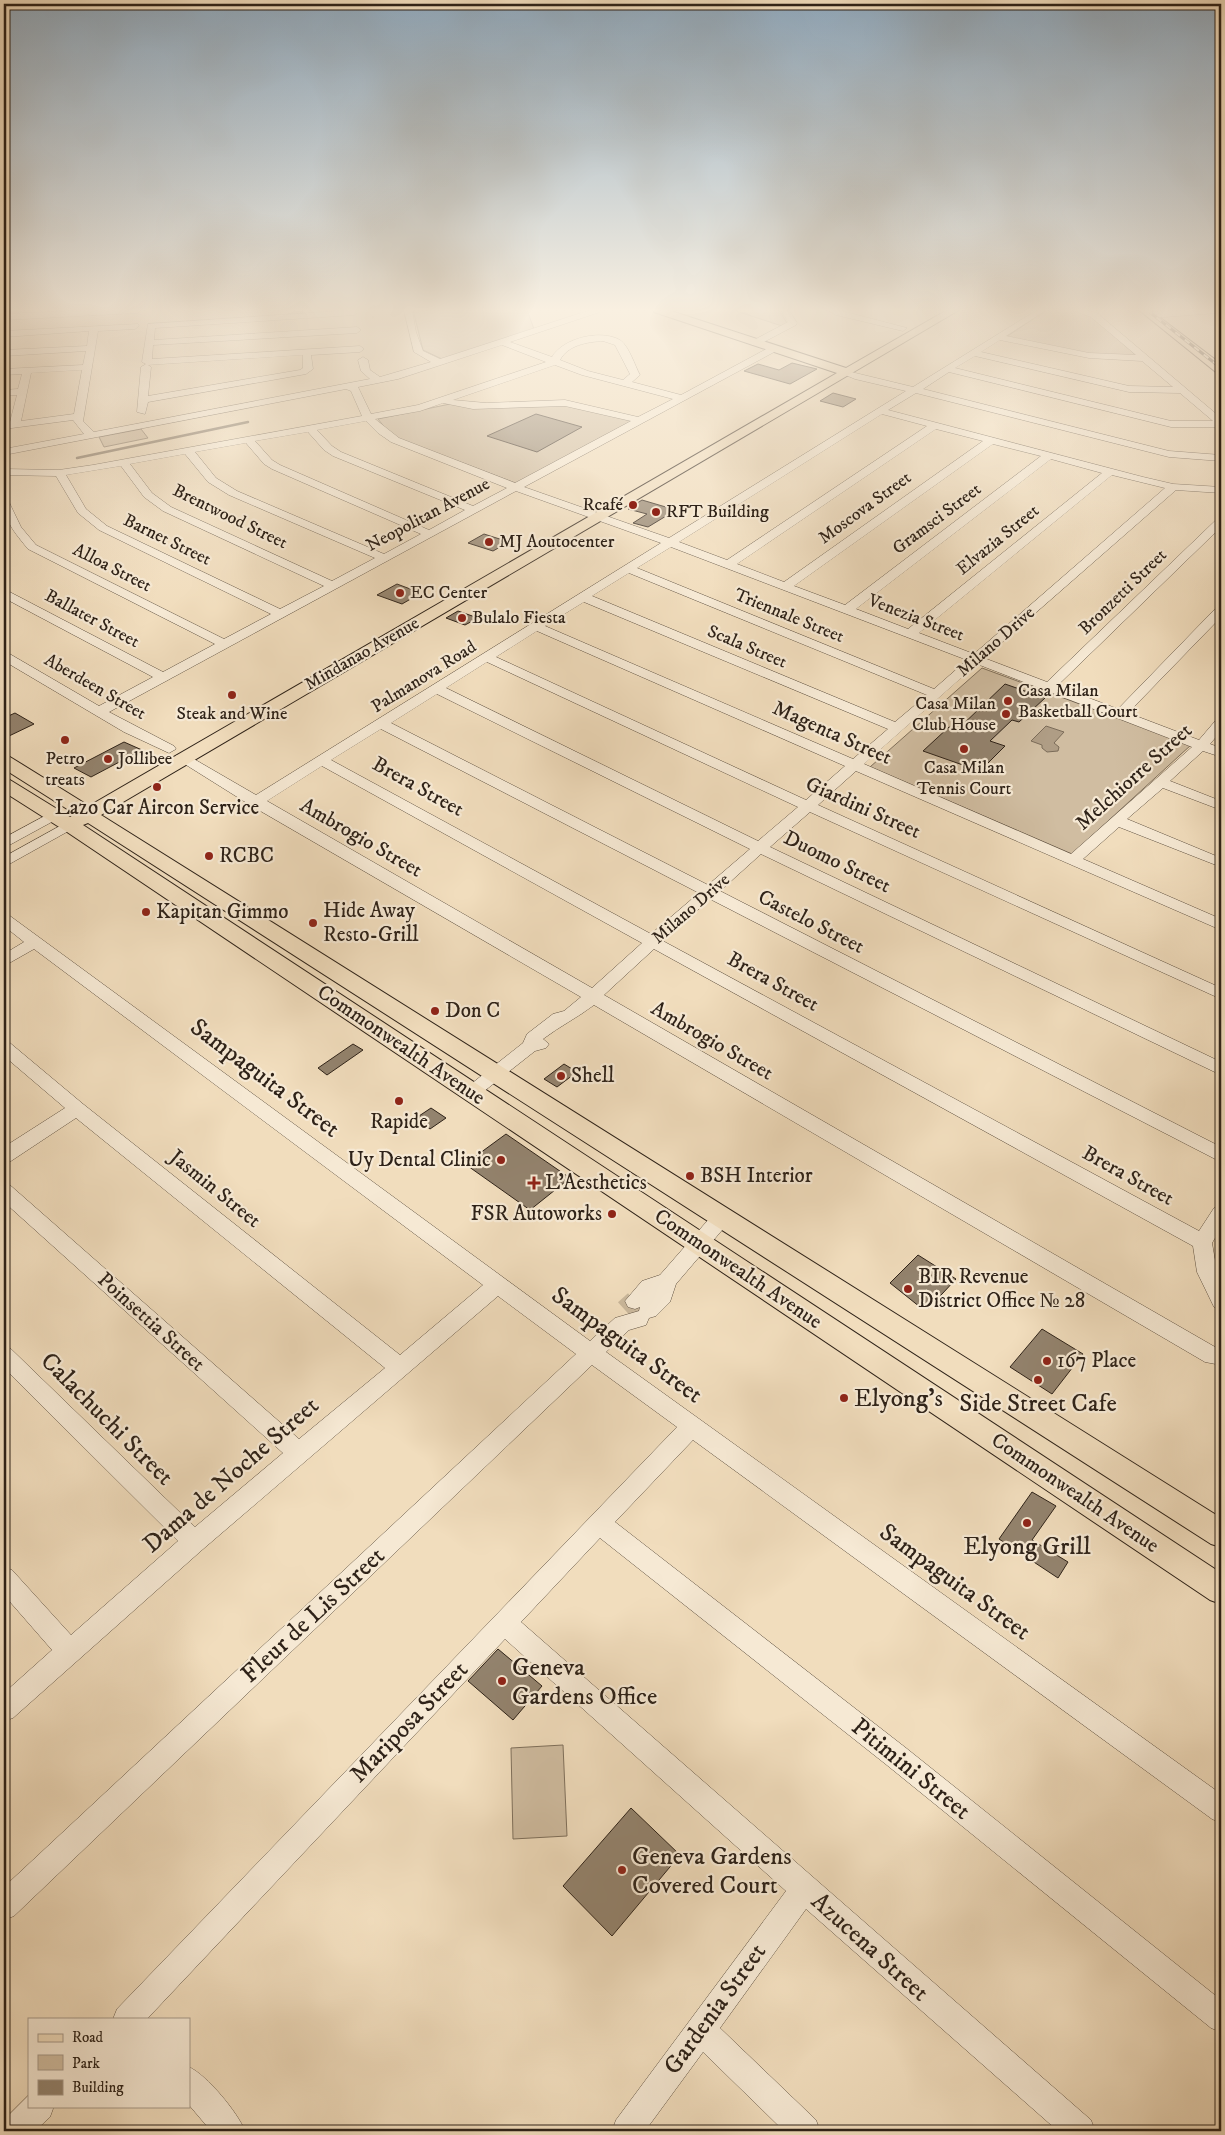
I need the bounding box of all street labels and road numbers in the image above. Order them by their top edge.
street label: Moscova Street [814,467,916,549]
street label: Neopolitan Avenue [362,473,494,557]
street label: Gramsci Street [888,478,986,559]
street label: Brentwood Street [169,480,291,554]
street label: Elvazia Street [952,500,1044,580]
street label: Barnet Street [120,509,215,571]
street label: Alloa Street [69,539,155,597]
street label: Bronzetti Street [1074,544,1172,640]
street label: Triennale Street [731,584,847,648]
street label: Ballater Street [41,585,143,653]
street label: Venezia Street [864,589,967,646]
street label: Milano Drive [952,602,1040,682]
street label: Mindanao Avenue [301,612,423,696]
street label: Scala Street [704,620,790,674]
street label: Palmanova Road [368,636,481,718]
street label: Aberdeen Street [40,649,150,725]
street label: Magenta Street [768,695,896,771]
street label: Melchiorre Street [1070,718,1198,836]
street label: Brera Street [368,751,469,823]
street label: Giardini Street [801,771,925,845]
street label: Ambrogio Street [295,793,427,884]
street label: Duomo Street [779,825,895,899]
street label: Milano Drive [647,869,735,949]
street label: Castelo Street [753,884,869,960]
street label: Brera Street [723,946,824,1018]
street label: Commonwealth Avenue [312,979,490,1111]
street label: Ambrogio Street [646,996,778,1087]
street label: Sampaguita Street [184,1012,346,1144]
street label: Brera Street [1078,1140,1179,1212]
street label: Jasmin Street [162,1143,266,1234]
street label: Commonwealth Avenue [649,1203,827,1335]
street label: Poinsettia Street [92,1267,210,1377]
street label: Sampaguita Street [545,1280,709,1410]
street label: Calachuchi Street [34,1346,180,1492]
street label: Dama de Noche Street [137,1390,325,1560]
street label: Commonwealth Avenue [986,1427,1164,1559]
street label: Sampaguita Street [873,1517,1037,1647]
street label: Fleur de Lis Street [235,1540,391,1690]
street label: Mariposa Street [343,1655,475,1789]
street label: Pitimini Street [845,1711,977,1827]
street label: Azucena Street [805,1886,935,2008]
street label: Gardenia Street [657,1937,773,2081]

